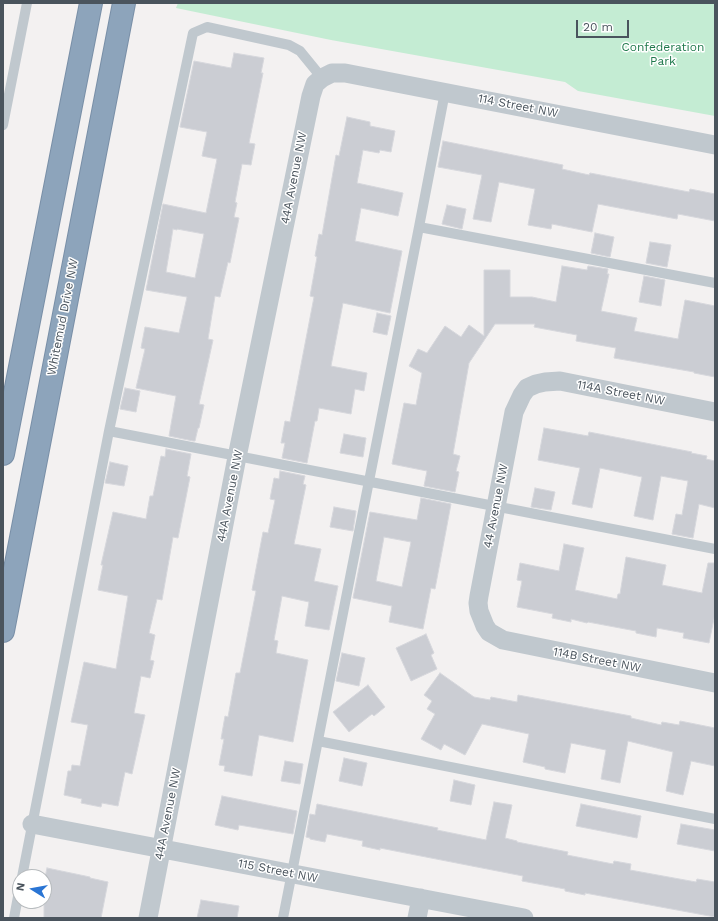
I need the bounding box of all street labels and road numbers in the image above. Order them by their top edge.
street label: 114 Street NW [477,91,559,121]
street label: 44A Avenue NW [278,131,310,225]
street label: Whitemud Drive NW [45,257,81,377]
street label: 114A Street NW [576,377,666,409]
street label: 44A Avenue NW [214,449,246,543]
street label: 44 Avenue NW [481,463,511,549]
street label: 114B Street NW [552,644,642,676]
street label: 44A Avenue NW [152,767,184,861]
street label: 115 Street NW [237,856,319,886]

